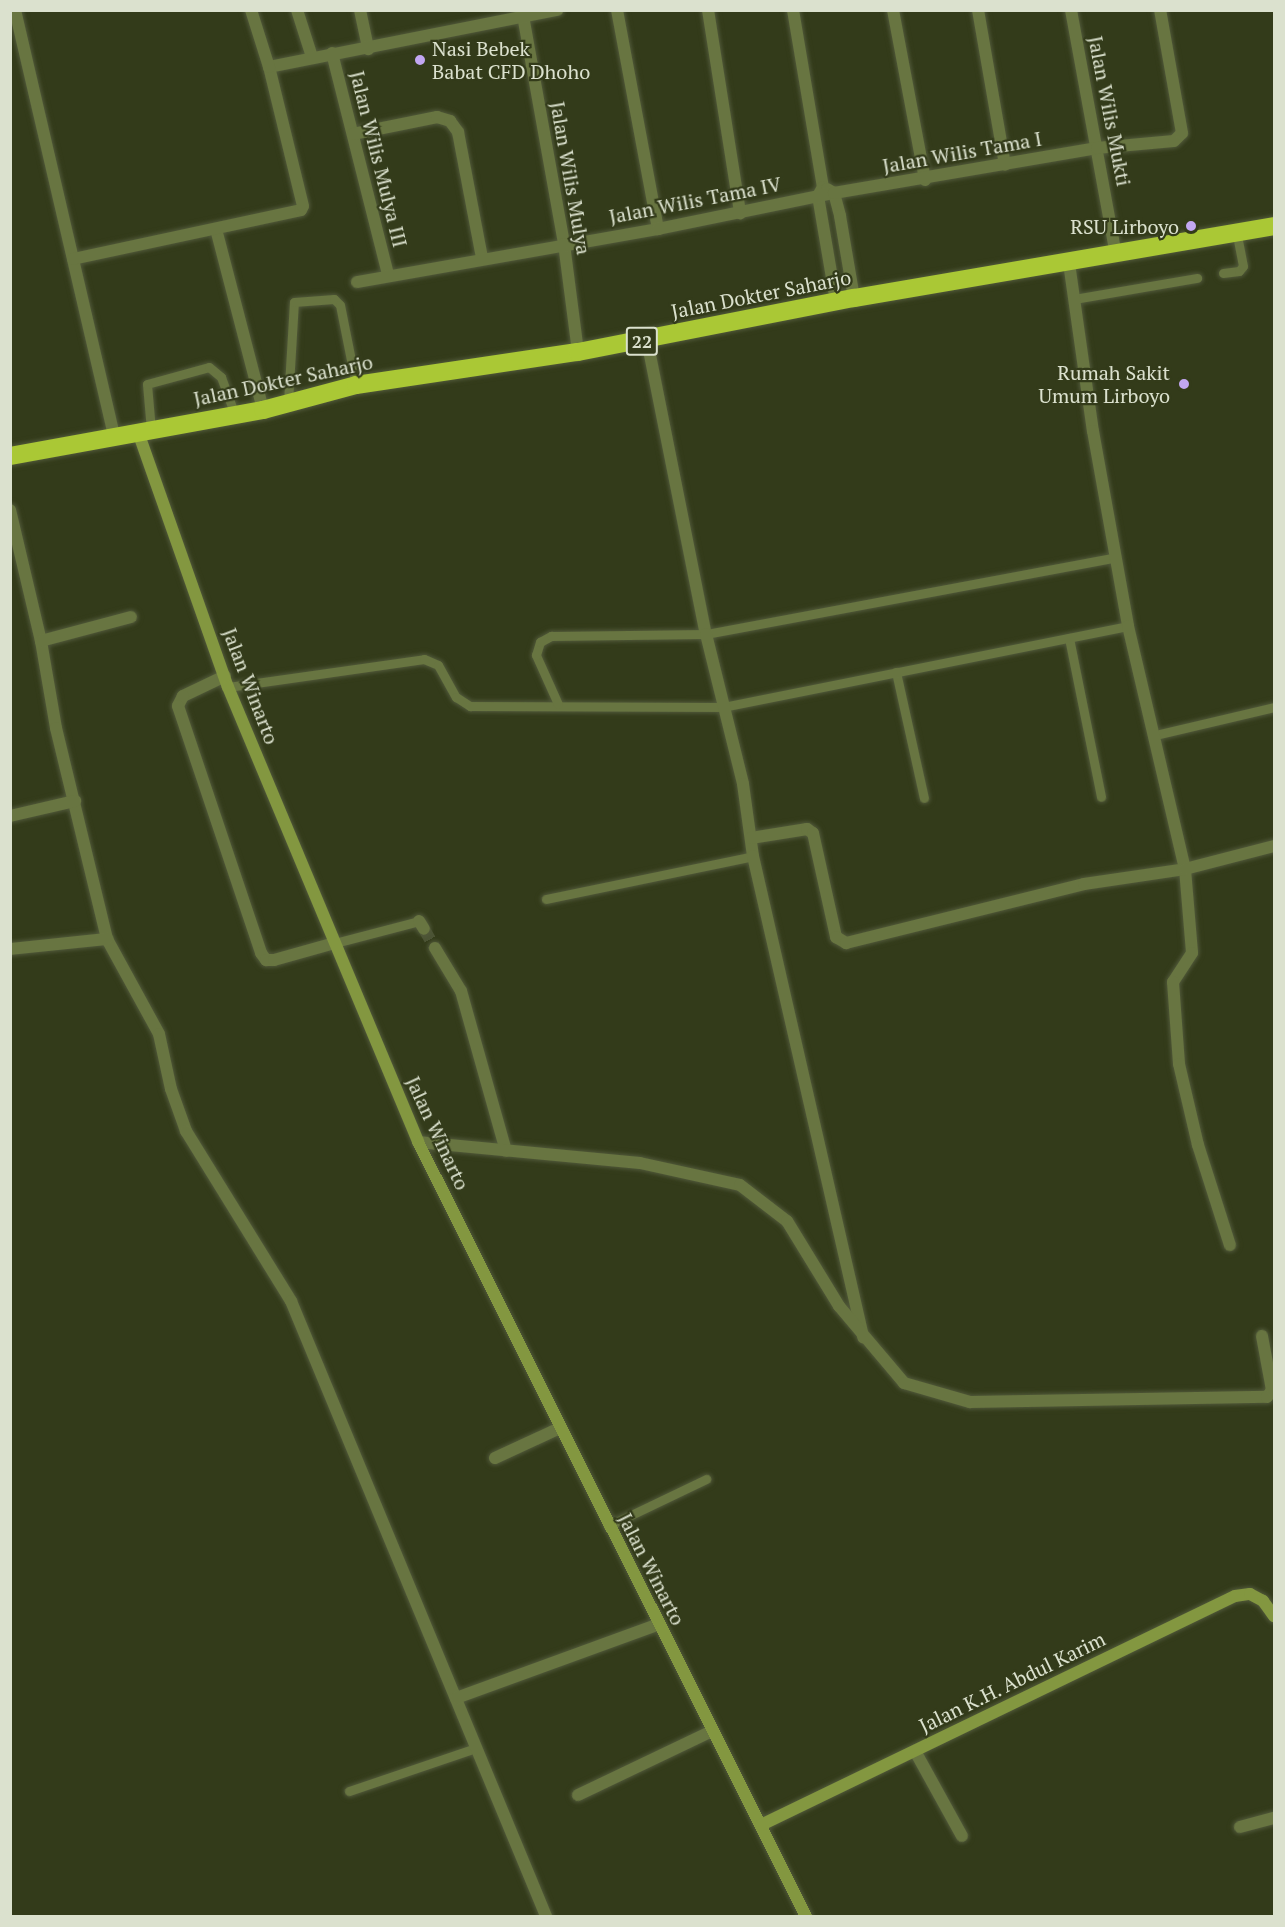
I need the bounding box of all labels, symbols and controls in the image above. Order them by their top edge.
street label: Jalan Wilis Mukti [1084,34,1136,188]
place label: Nasi Bebek Babat CFD Dhoho [432,36,590,83]
marker: Nasi Bebek Babat CFD Dhoho [413,53,427,67]
street label: Jalan Wilis Mulya III [345,68,413,250]
street label: Jalan Wilis Mulya [546,100,596,256]
street label: Jalan Wilis Tama I [881,126,1043,178]
street label: Jalan Wilis Tama IV [607,172,783,228]
place label: RSU Lirboyo [1070,214,1179,238]
marker: RSU Lirboyo [1184,219,1198,233]
street label: Jalan Dokter Saharjo [669,265,853,323]
road number: 22 [626,326,658,356]
street label: Jalan Dokter Saharjo [191,349,375,411]
place label: Rumah Sakit Umum Lirboyo [1039,360,1170,407]
marker: Rumah Sakit Umum Lirboyo [1175,375,1193,393]
street label: Jalan Winarto [218,624,284,748]
street label: Jalan Winarto [401,1072,475,1194]
street label: Jalan Winarto [613,1509,691,1629]
street label: Jalan K.H. Abdul Karim [914,1626,1110,1738]

